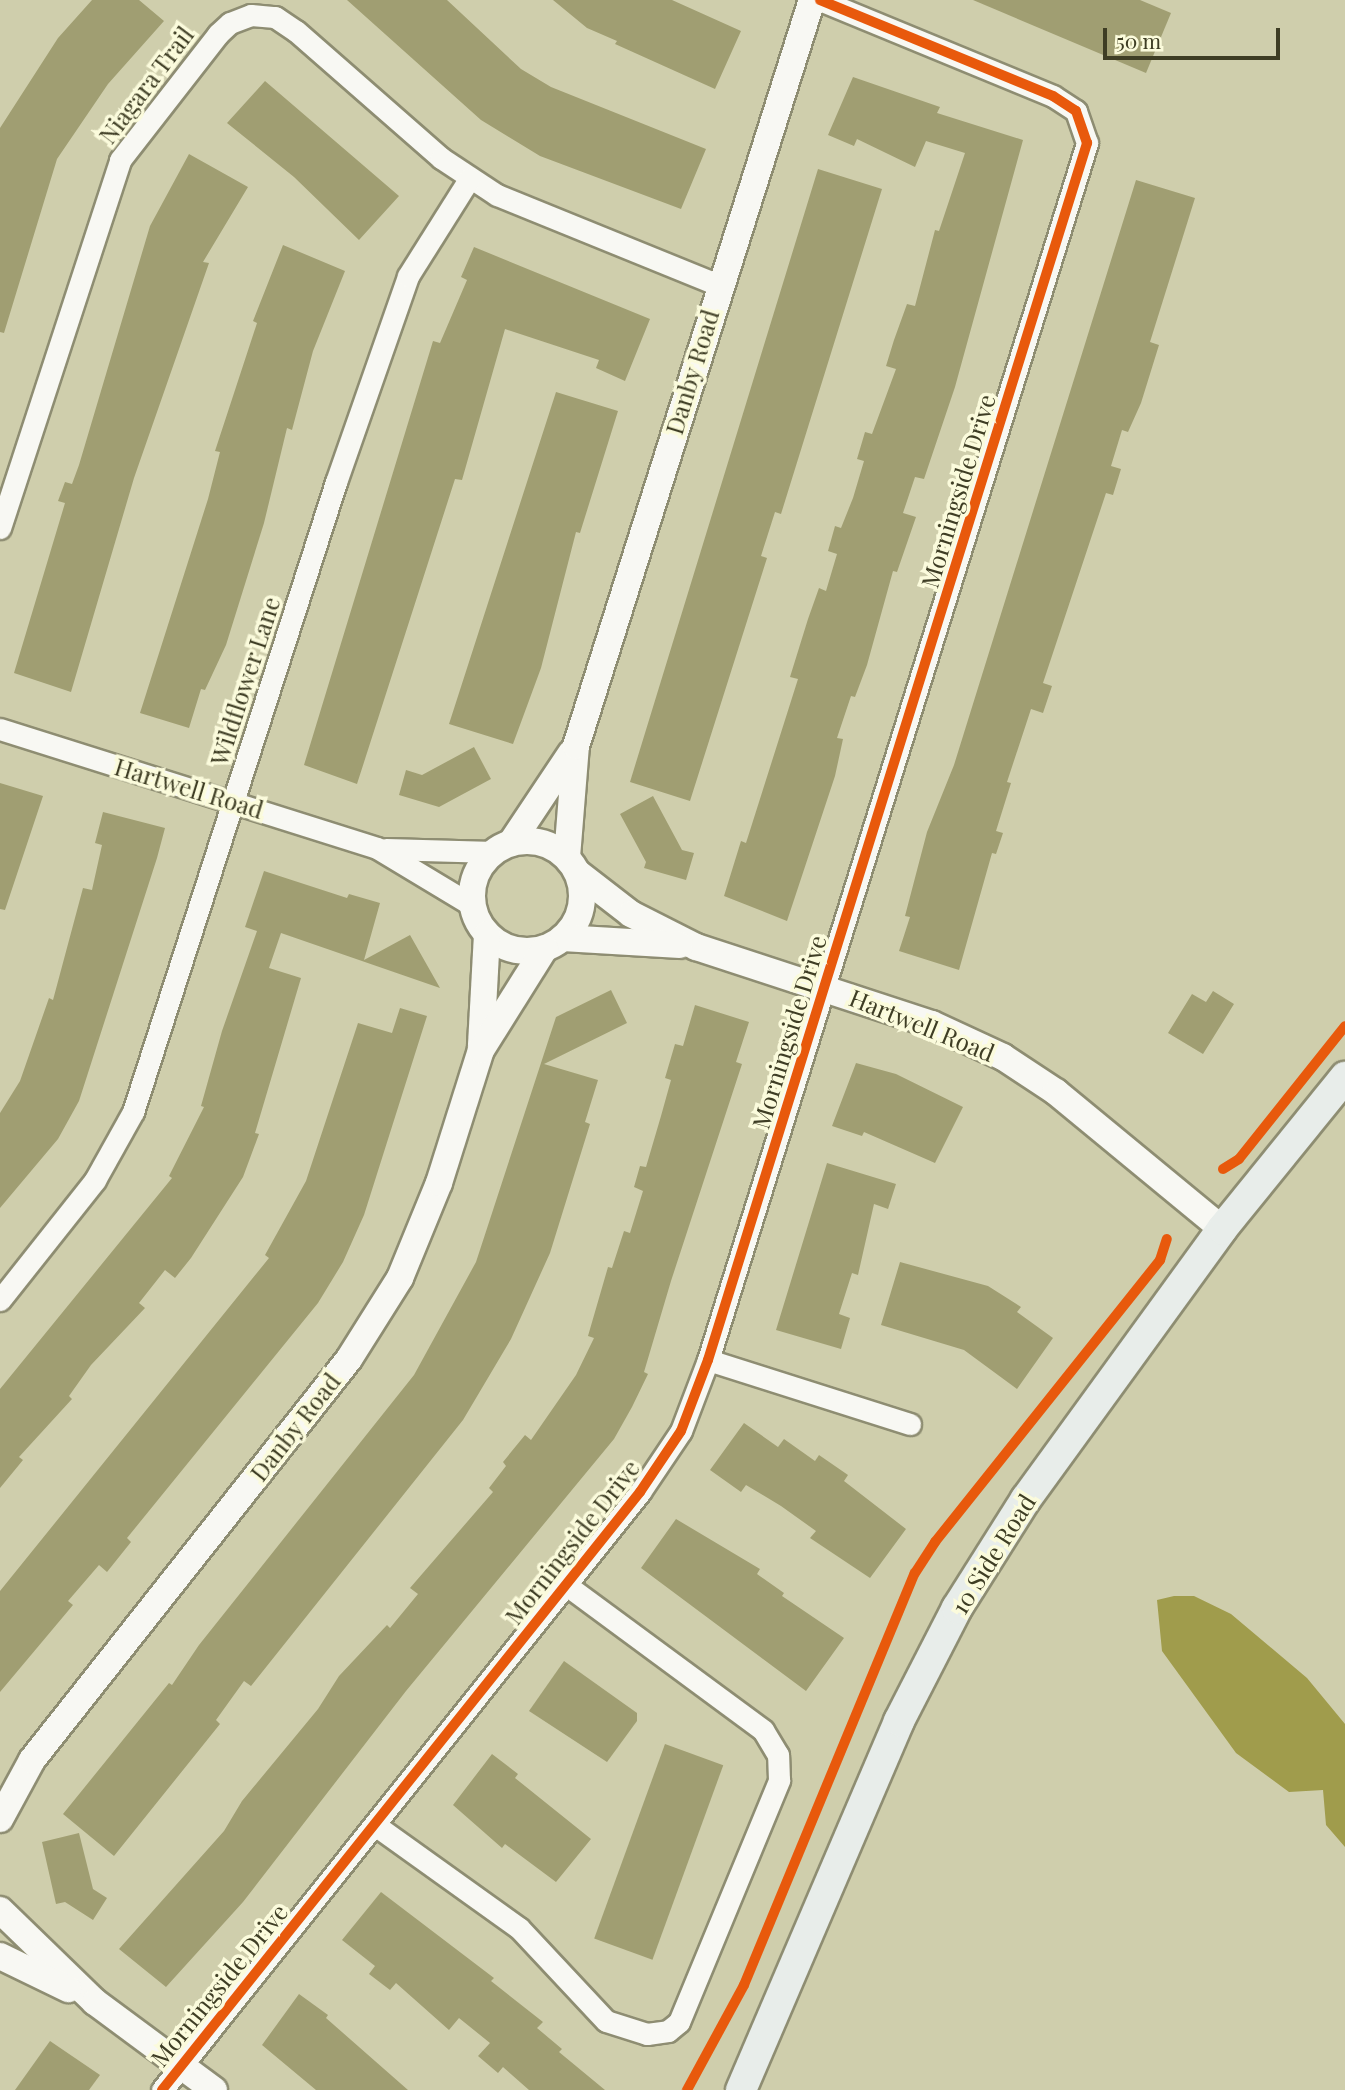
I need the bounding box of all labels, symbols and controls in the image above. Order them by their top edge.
scale bar [1107,14,1284,58]
street label: Niagara Trail [92,20,200,150]
text: 50 m [1116,26,1161,54]
street label: Danby Road [659,306,725,438]
street label: Morningside Drive [915,391,1001,591]
street label: Wildflower Lane [204,593,286,769]
street label: Hartwell Road [111,752,267,824]
street label: Morningside Drive [746,932,832,1132]
street label: Hartwell Road [845,983,999,1067]
street label: Danby Road [244,1367,346,1487]
street label: Morningside Drive [499,1454,645,1630]
street label: 10 Side Road [945,1489,1041,1619]
street label: Morningside Drive [145,1898,293,2072]

